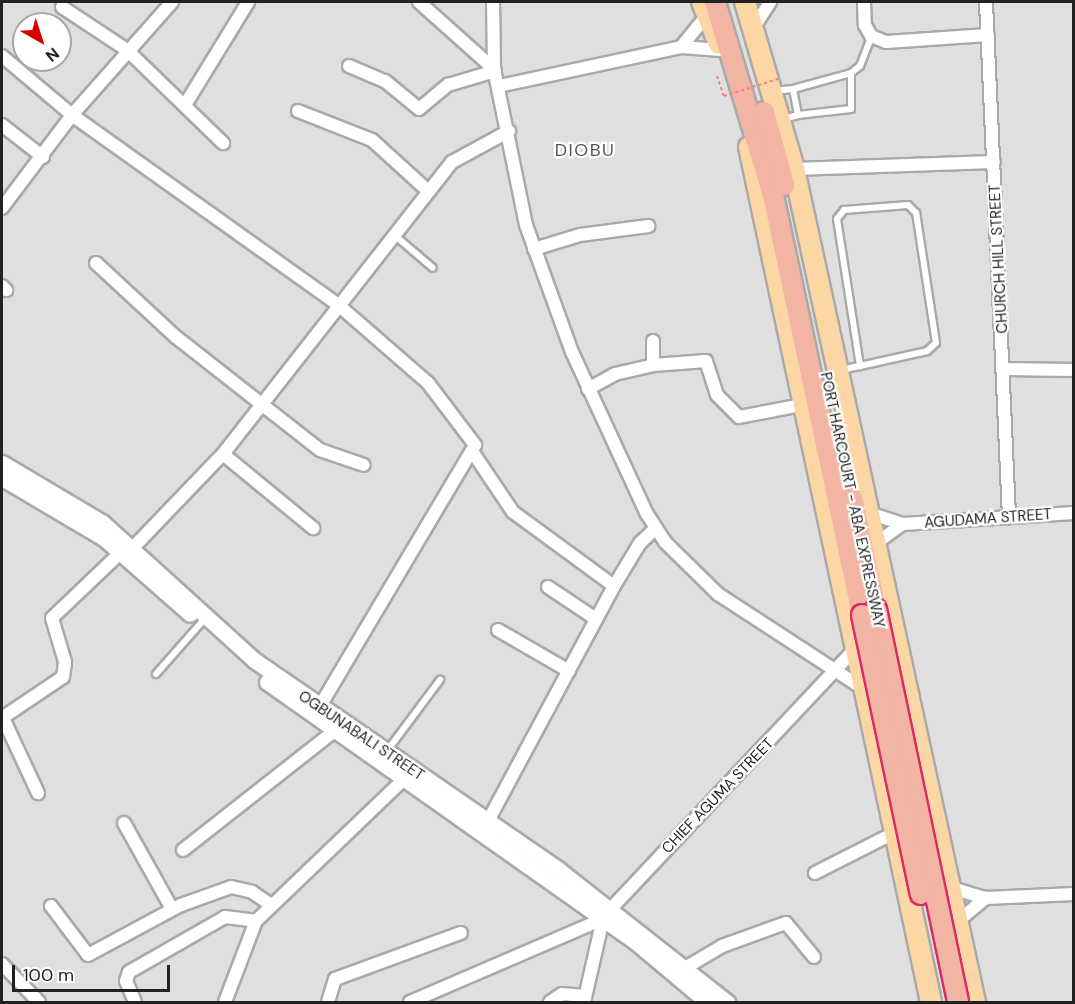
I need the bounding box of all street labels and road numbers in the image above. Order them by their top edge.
street label: CHURCH HILL STREET [986,184,1012,334]
street label: PORT HARCOURT - ABA EXPRESSWAY [816,371,888,629]
street label: AGUDAMA STREET [924,506,1052,532]
street label: OGBUNABALI STREET [295,687,427,785]
street label: CHIEF AGUMA STREET [658,735,778,857]

